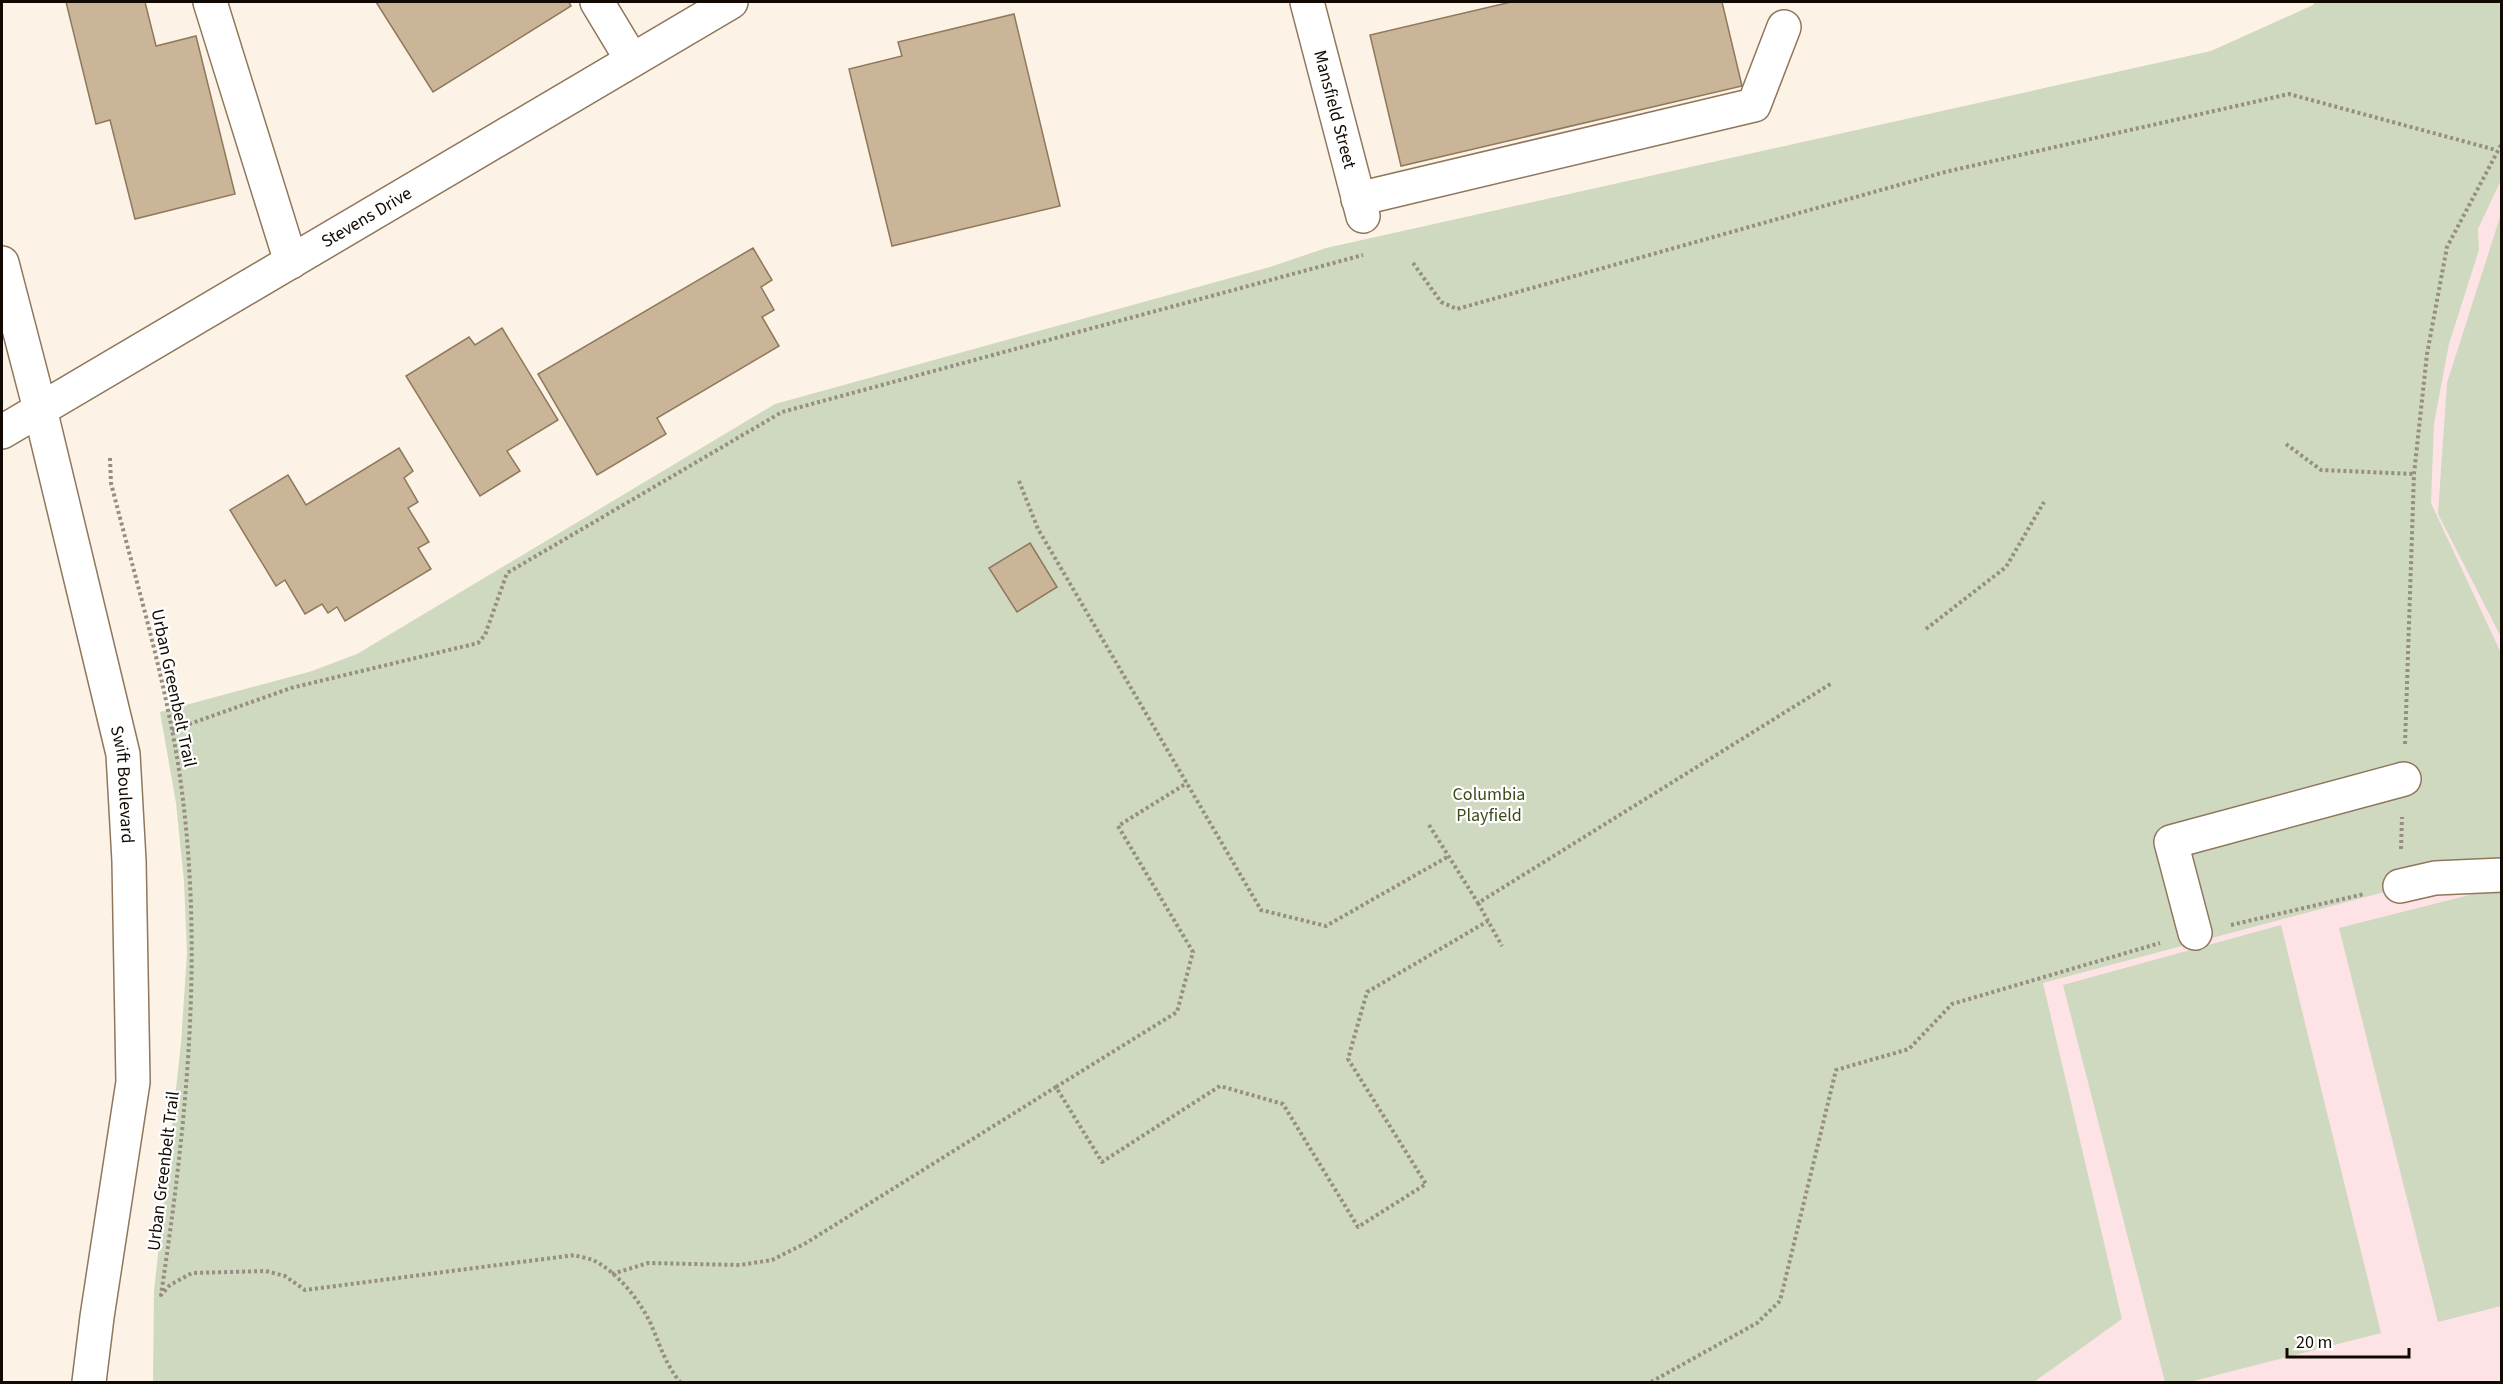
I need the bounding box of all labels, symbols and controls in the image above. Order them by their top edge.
street label: Mansfield Street [1307,48,1362,171]
street label: Stevens Drive [317,181,417,254]
street label: Urban Greenbelt Trail [145,607,202,769]
street label: Swift Boulevard [104,723,140,844]
park label: Columbia Playfield [1453,782,1525,828]
street label: Urban Greenbelt Trail [141,1090,186,1252]
scale bar [2287,1321,2408,1359]
text: 20 m [2296,1330,2332,1355]

